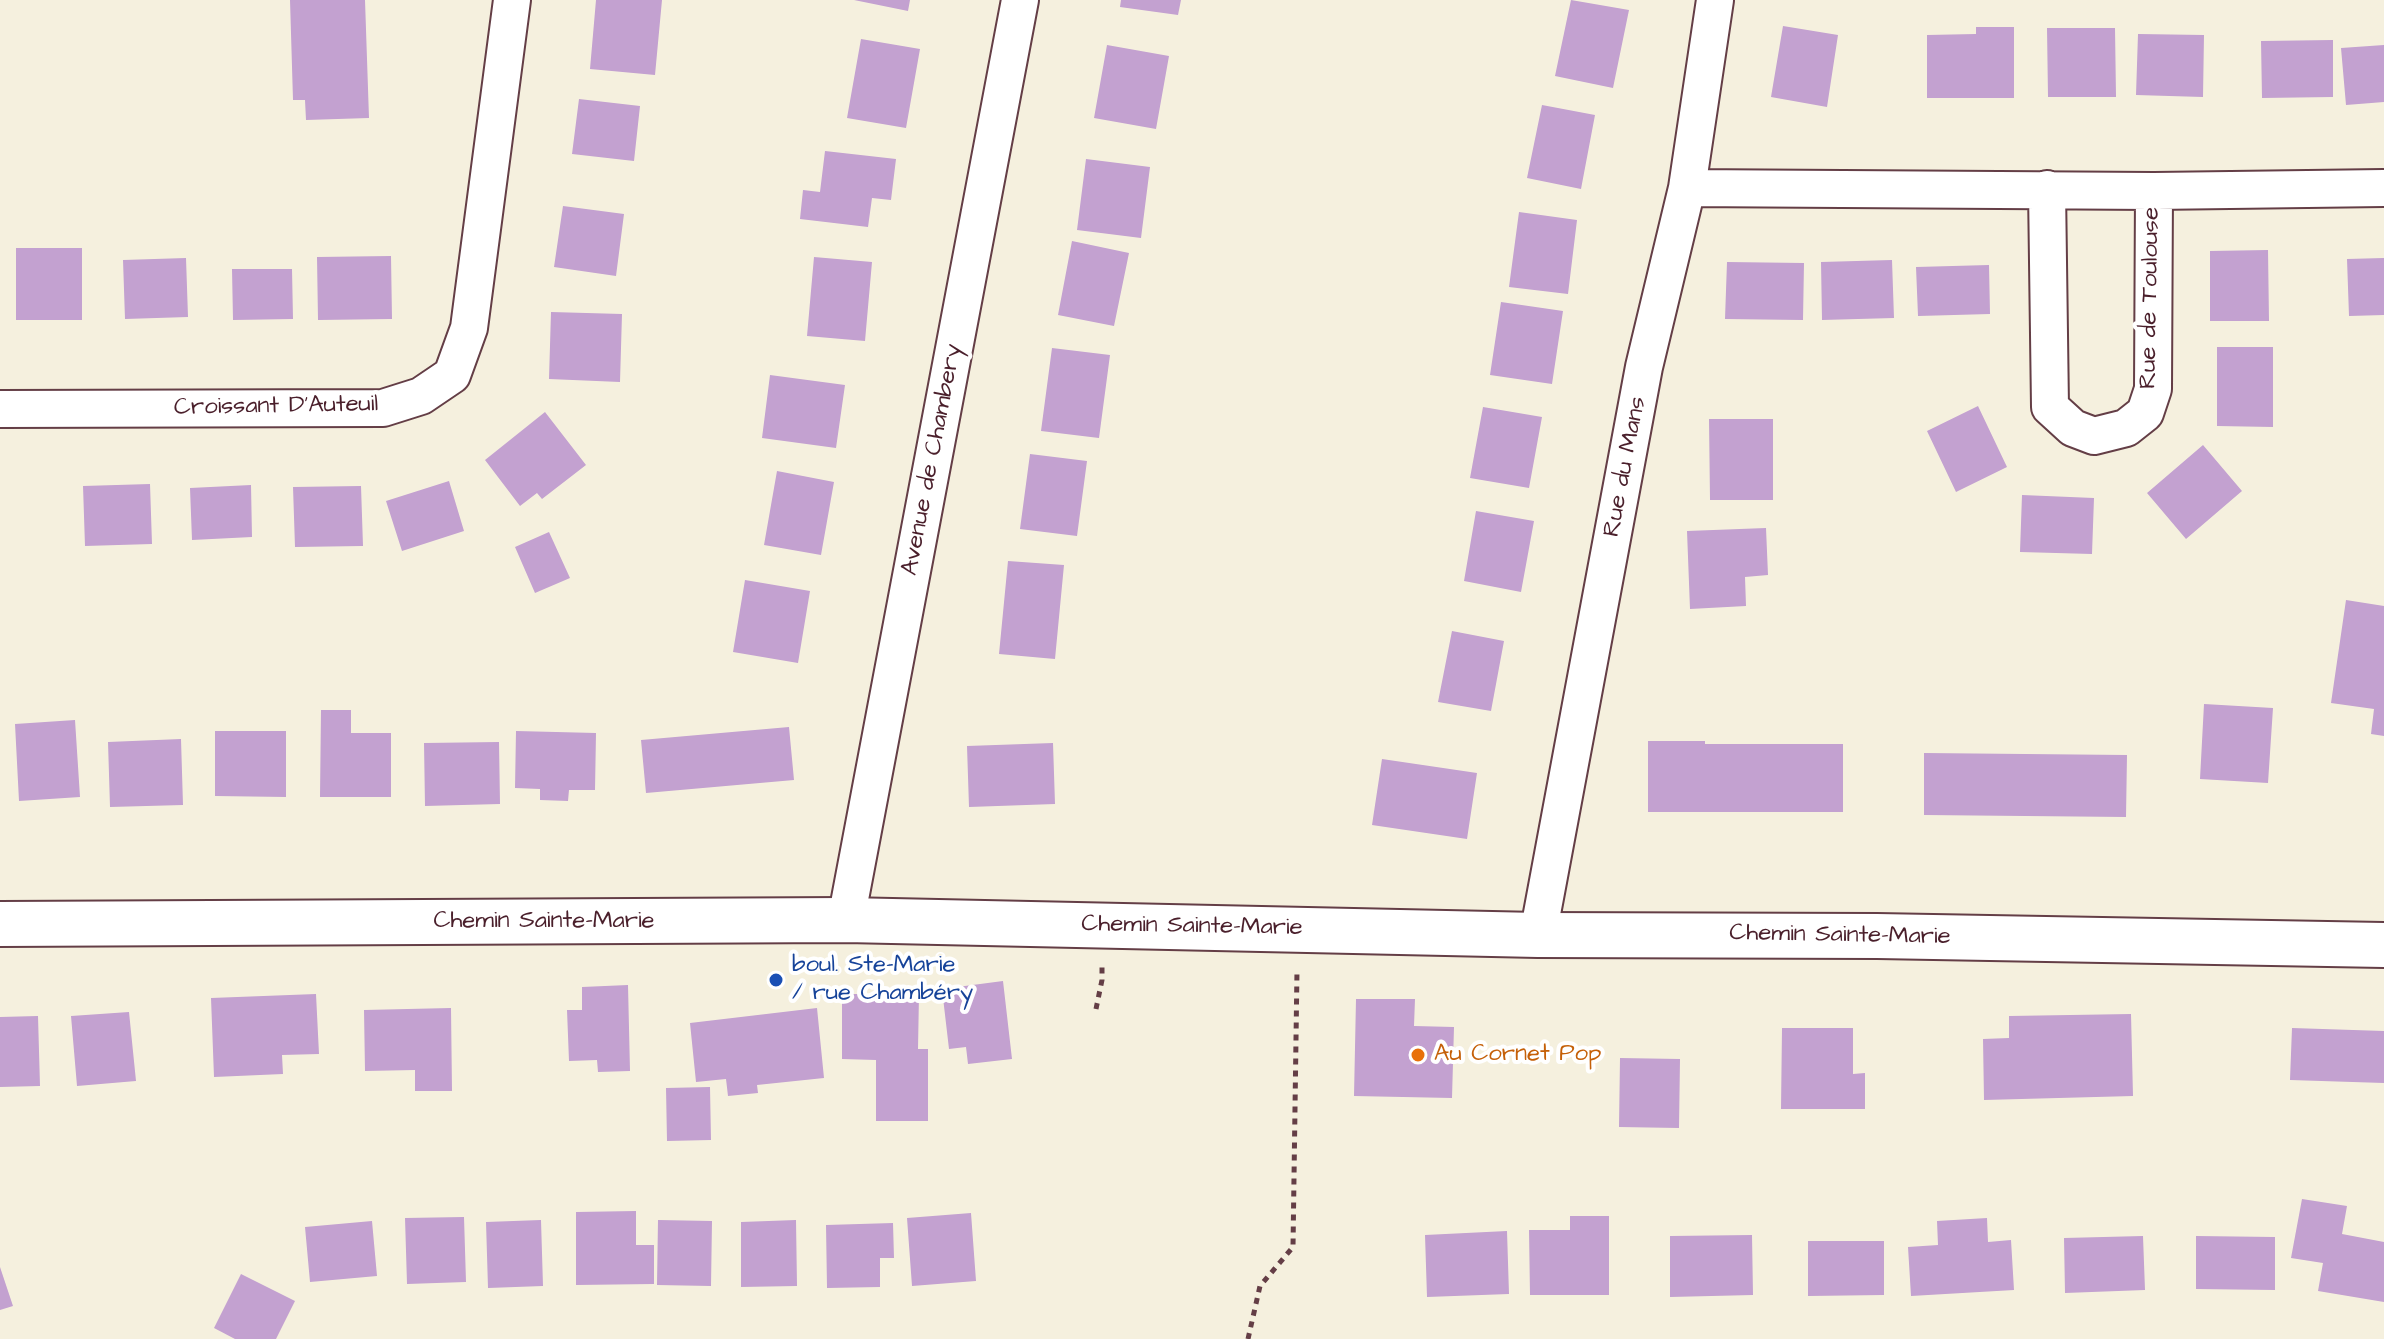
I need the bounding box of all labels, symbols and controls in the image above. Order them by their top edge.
street label: Rue de Toulouse [2135,207,2167,389]
street label: Avenue de Chambery [896,342,970,578]
street label: Croissant D'Auteuil [174,391,378,423]
street label: Rue du Mans [1598,395,1654,539]
street label: Chemin Sainte-Marie [433,908,655,936]
street label: Chemin Sainte-Marie [1081,911,1303,943]
street label: Chemin Sainte-Marie [1729,920,1951,952]
place label: boul. Ste-Marie / rue Chambéry [792,952,973,1008]
marker: boul. Ste-Marie / rue Chambéry [767,971,785,989]
place label: Au Cornet Pop [1434,1041,1601,1069]
marker: Au Cornet Pop [1409,1046,1427,1064]

